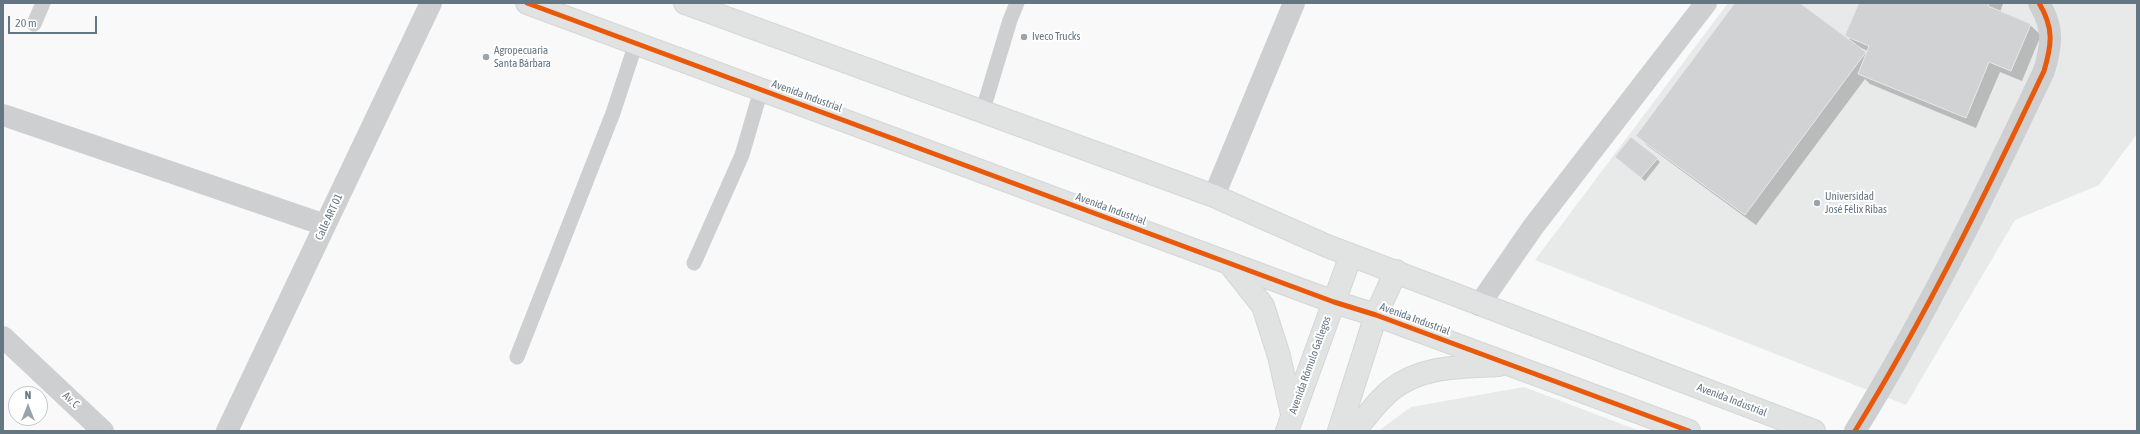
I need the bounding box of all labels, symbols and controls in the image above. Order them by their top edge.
scale bar [10,8,99,34]
text: 20 m [15,16,37,30]
place label: Iveco Trucks [1032,30,1080,44]
marker: Iveco Trucks [1019,32,1029,42]
place label: Agropecuaria Santa Bárbara [494,44,551,70]
marker: Agropecuaria Santa Bárbara [481,52,491,62]
street label: Avenida Industrial [770,77,844,115]
street label: Avenida Industrial [1074,190,1148,228]
place label: Universidad José Félix Ribas [1825,190,1887,216]
street label: Calle ART 01 [312,192,346,242]
marker: Universidad José Félix Ribas [1812,198,1822,208]
street label: Avenida Industrial [1378,300,1452,338]
street label: Avenida Rómulo Gallegos [1286,314,1334,416]
street label: Avenida Industrial [1695,381,1769,419]
north arrow [8,386,48,426]
text: N [25,389,31,401]
street label: Av. C [60,389,82,411]

